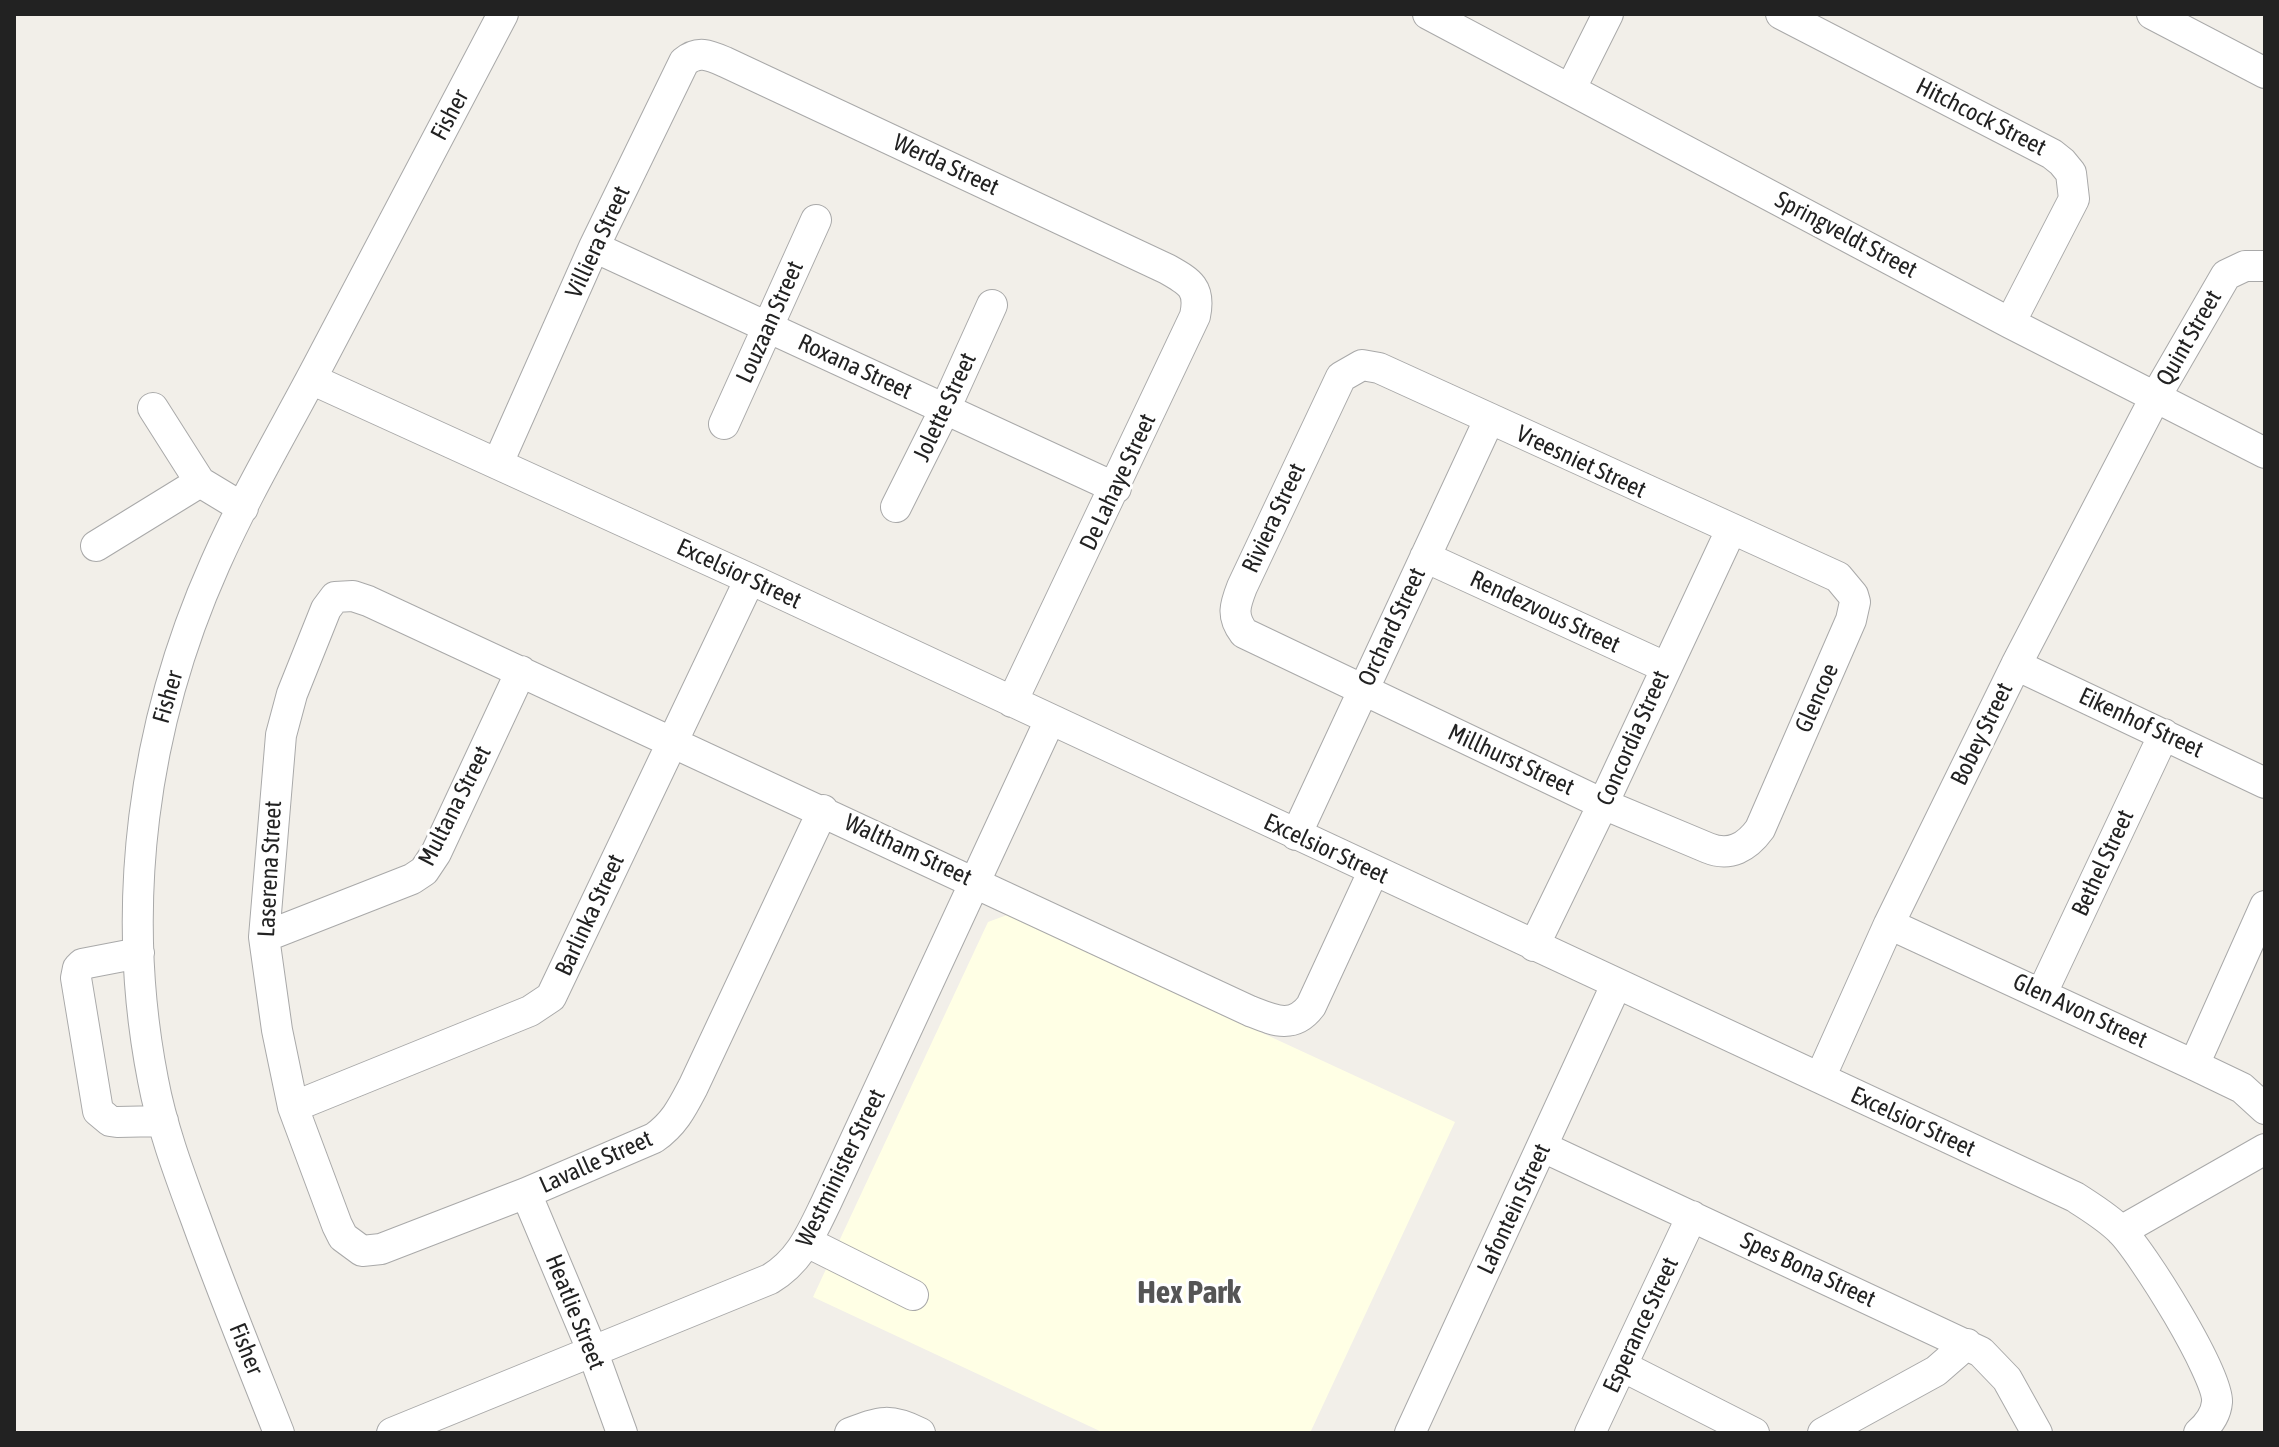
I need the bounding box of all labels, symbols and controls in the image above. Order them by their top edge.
street label: Hitchcock Street [1911,72,2051,162]
street label: Fisher [425,85,475,145]
street label: Werda Street [889,128,1003,202]
street label: Villiera Street [560,181,636,303]
street label: Springveldt Street [1770,185,1922,285]
street label: Louzaan Street [730,256,810,388]
street label: Quint Street [2150,285,2228,391]
street label: Roxana Street [793,328,917,406]
street label: Jolette Street [907,348,983,466]
street label: De Lahaye Street [1074,409,1162,555]
street label: Vreesniet Street [1512,419,1650,505]
street label: Riviera Street [1236,459,1312,577]
street label: Excelsior Street [672,533,806,615]
street label: Orchard Street [1352,563,1432,691]
street label: Rendezvous Street [1465,565,1625,659]
street label: Glencoe [1789,659,1845,737]
street label: Concordia Street [1590,666,1676,810]
street label: Fisher [147,667,189,727]
street label: Bobey Street [1945,678,2019,790]
street label: Eikenhof Street [2074,682,2208,764]
street label: Millhurst Street [1443,718,1579,802]
street label: Multana Street [412,741,498,871]
street label: Laserena Street [252,800,288,938]
street label: Bethel Street [2066,805,2140,921]
street label: Waltham Street [840,808,976,892]
street label: Excelsior Street [1259,808,1393,890]
street label: Barlinka Street [549,850,631,980]
street label: Glen Avon Street [2008,967,2152,1055]
street label: Excelsior Street [1846,1081,1980,1163]
street label: Westminister Street [790,1084,892,1252]
street label: Lavalle Street [535,1124,657,1200]
street label: Lafontein Street [1471,1139,1557,1279]
street label: Spes Bona Street [1736,1226,1880,1314]
street label: Heatlie Street [539,1250,611,1374]
street label: Esperance Street [1597,1253,1685,1397]
district label: Hex Park [1137,1274,1241,1312]
street label: Fisher [223,1319,269,1379]

